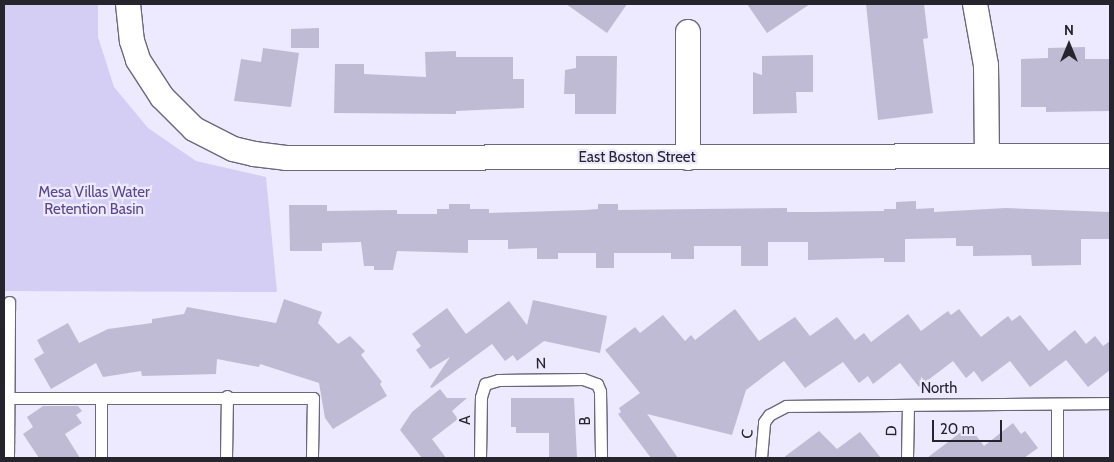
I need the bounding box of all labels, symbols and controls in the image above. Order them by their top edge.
north arrow [1044,20,1094,70]
text: N [1064,21,1074,39]
street label: East Boston Street [578,149,696,167]
park label: Mesa Villas Water Retention Basin [38,183,150,218]
street label: N [536,355,546,373]
street label: North [921,380,957,398]
scale bar [934,410,1004,442]
street label: A [457,415,475,425]
street label: B [577,417,595,425]
text: 20 m [940,420,975,438]
street label: D [883,425,901,437]
street label: C [739,428,757,440]

